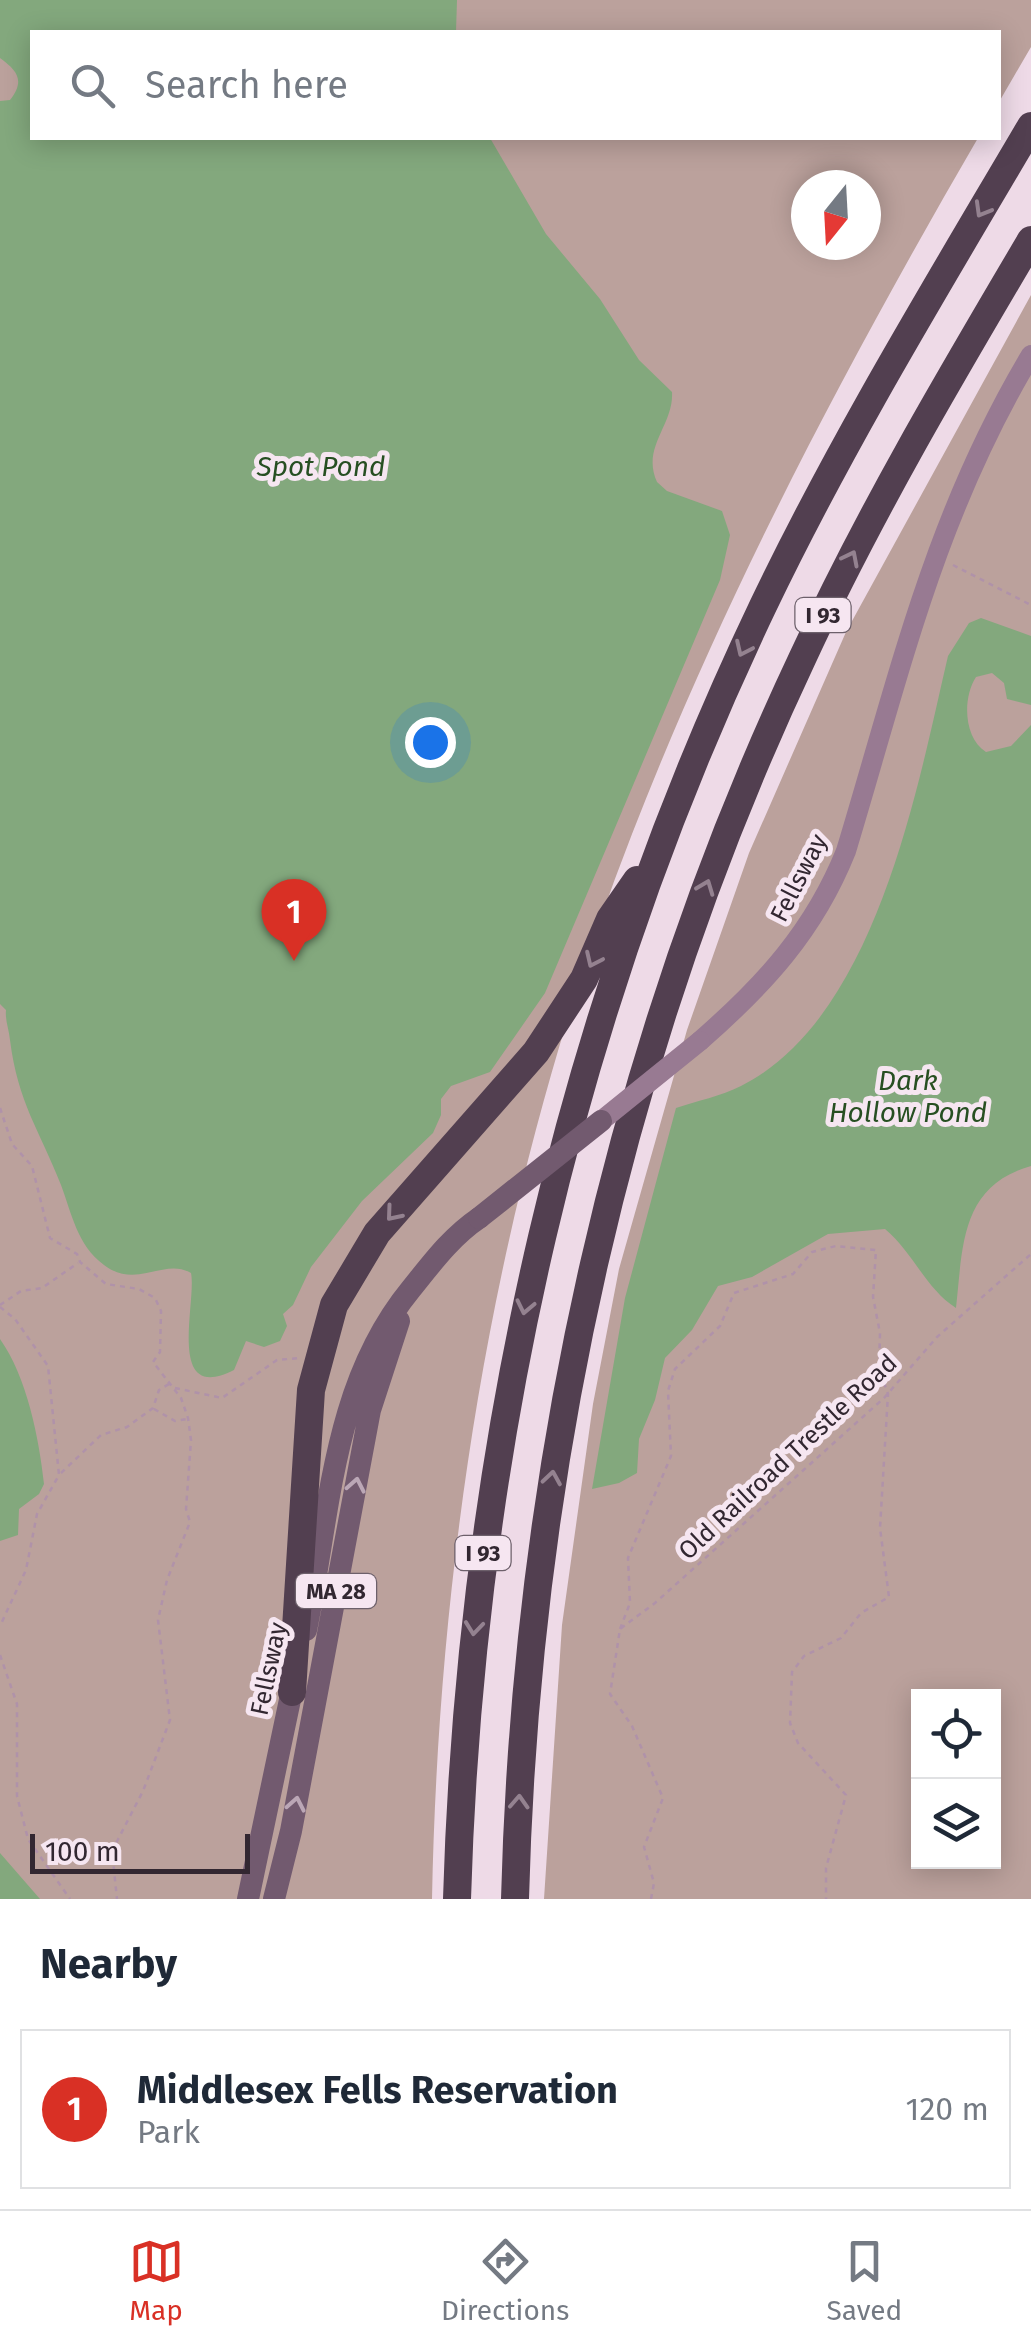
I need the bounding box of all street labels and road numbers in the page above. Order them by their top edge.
road number: I 93 [796,598,850,632]
street label: Fellsway [764,829,834,927]
street label: Old Railroad Trestle Road [673,1348,903,1566]
road number: I 93 [456,1536,510,1570]
road number: MA 28 [296,1574,376,1608]
street label: Fellsway [245,1619,294,1718]

